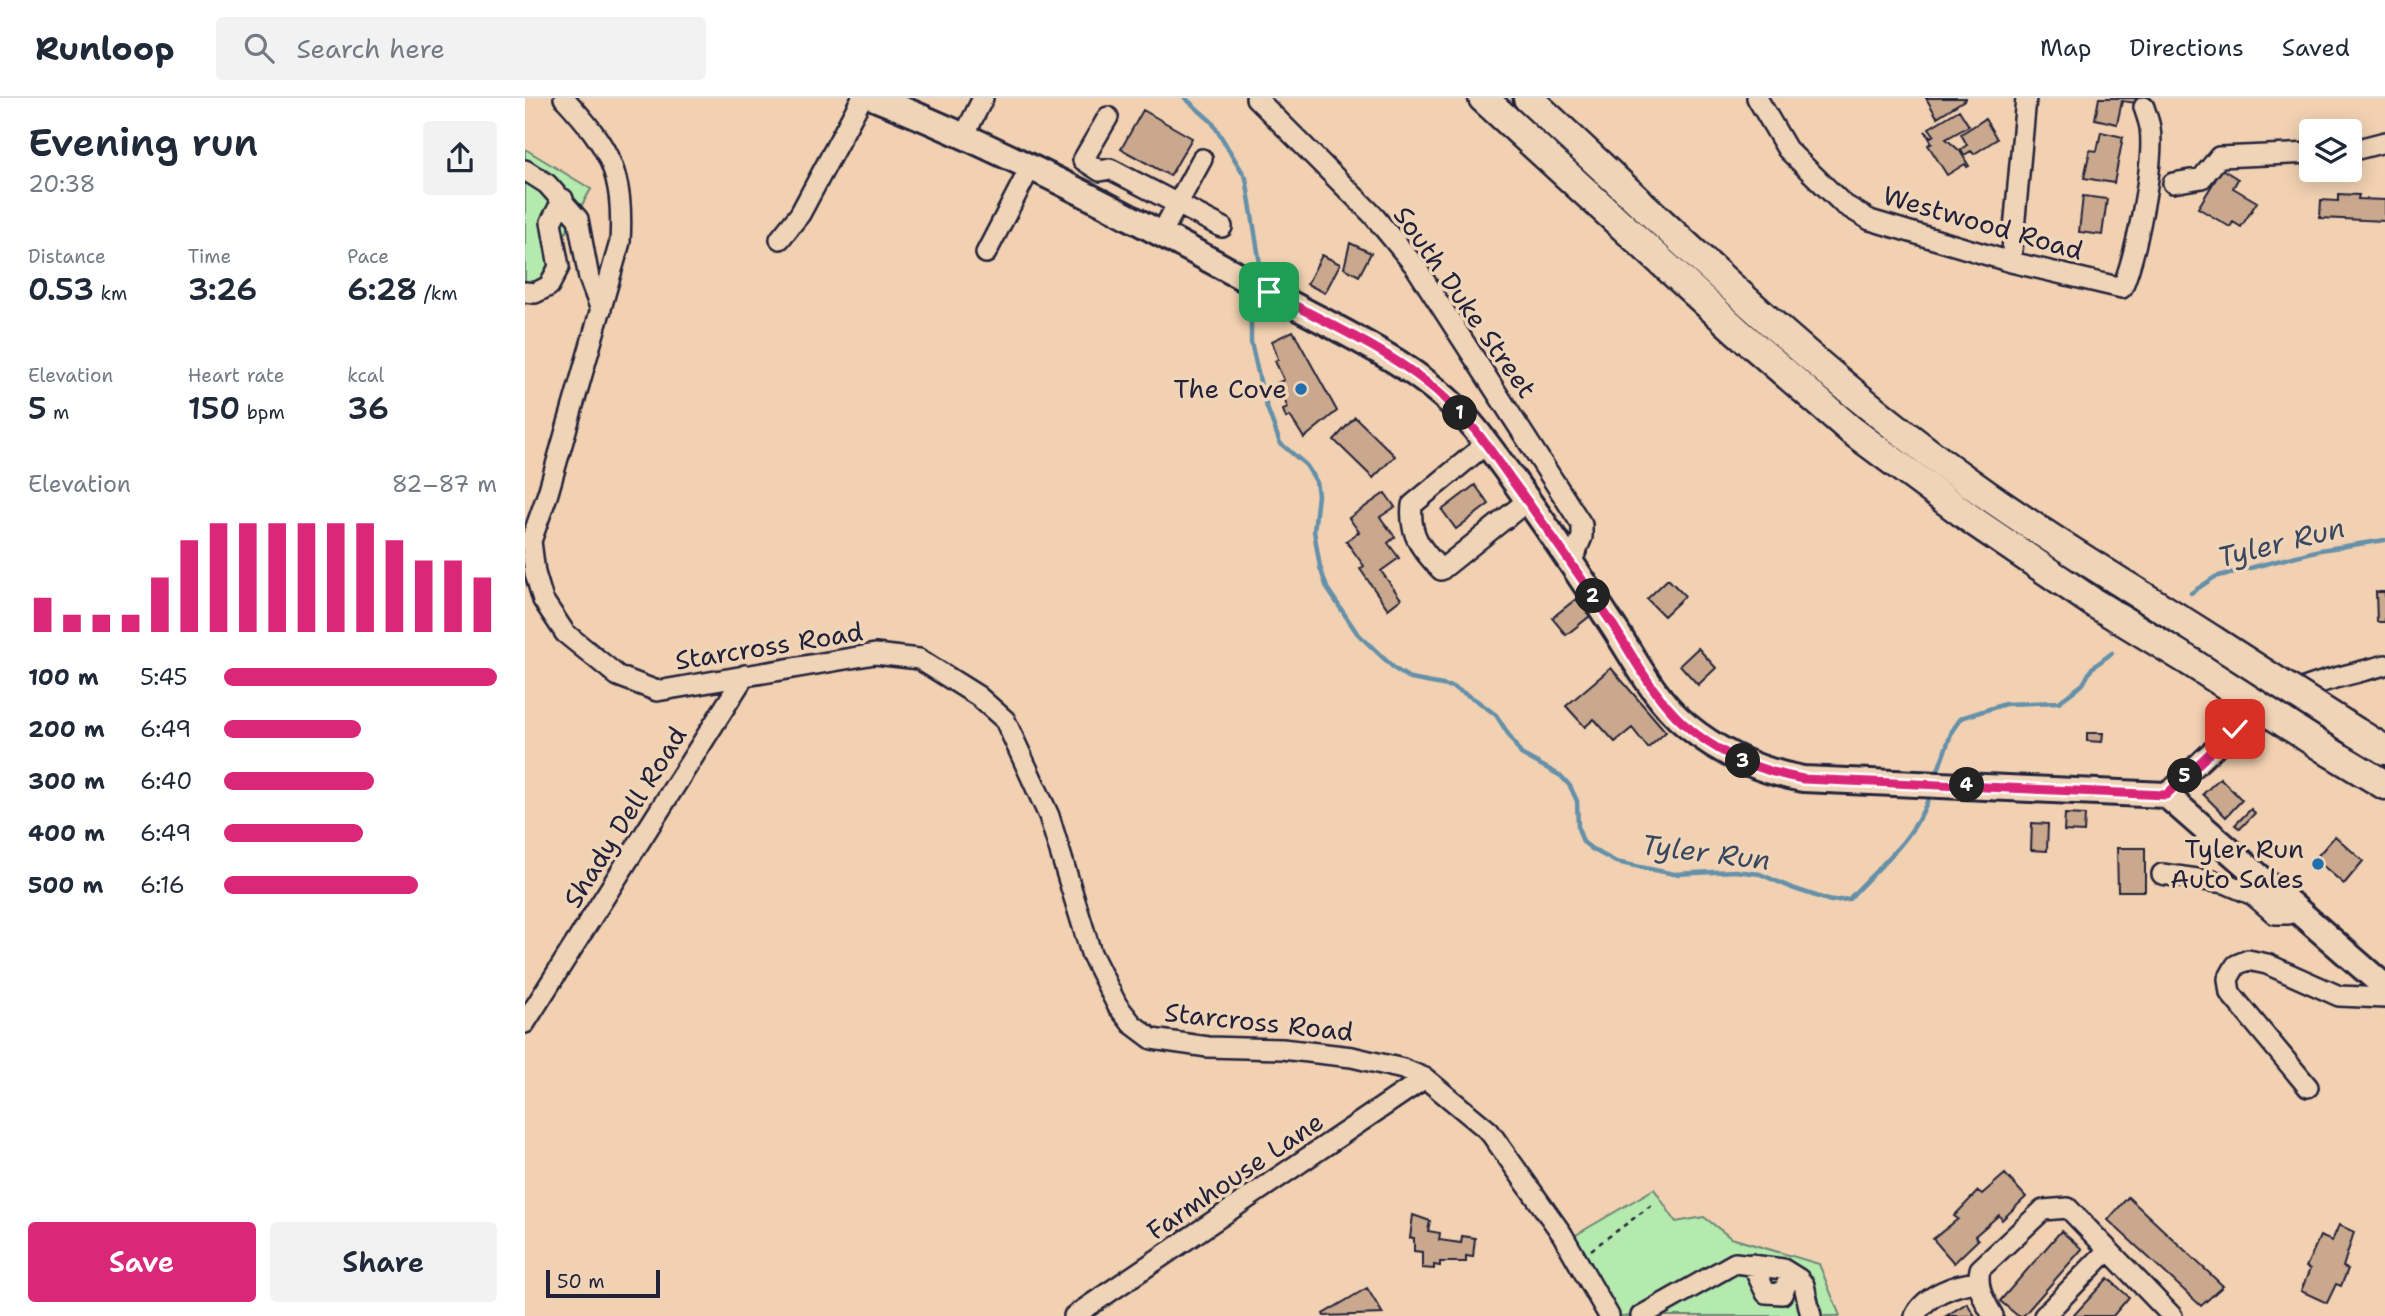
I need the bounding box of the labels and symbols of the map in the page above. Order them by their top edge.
street label: Westwood Road [1879,177,2087,268]
street label: South Duke Street [1386,199,1545,405]
pin [1239,262,1299,322]
place label: The Cove [1173,371,1287,406]
marker: The Cove [1293,381,1309,397]
pin: 1 [1443,396,1478,430]
water label: Tyler Run [2213,508,2349,576]
pin: 2 [1575,578,1611,614]
street label: Starcross Road [672,613,865,678]
pin [2205,699,2265,759]
street label: Shady Dell Road [555,720,694,914]
pin: 3 [1725,744,1761,778]
pin: 5 [2167,758,2203,794]
pin: 4 [1949,768,1985,802]
water label: Tyler Run [1639,825,1773,879]
place label: Tyler Run Auto Sales [2170,831,2304,896]
marker: Tyler Run Auto Sales [2310,856,2326,872]
street label: Starcross Road [1163,994,1355,1049]
street label: Farmhouse Lane [1140,1104,1330,1248]
scale bar [546,1267,660,1299]

